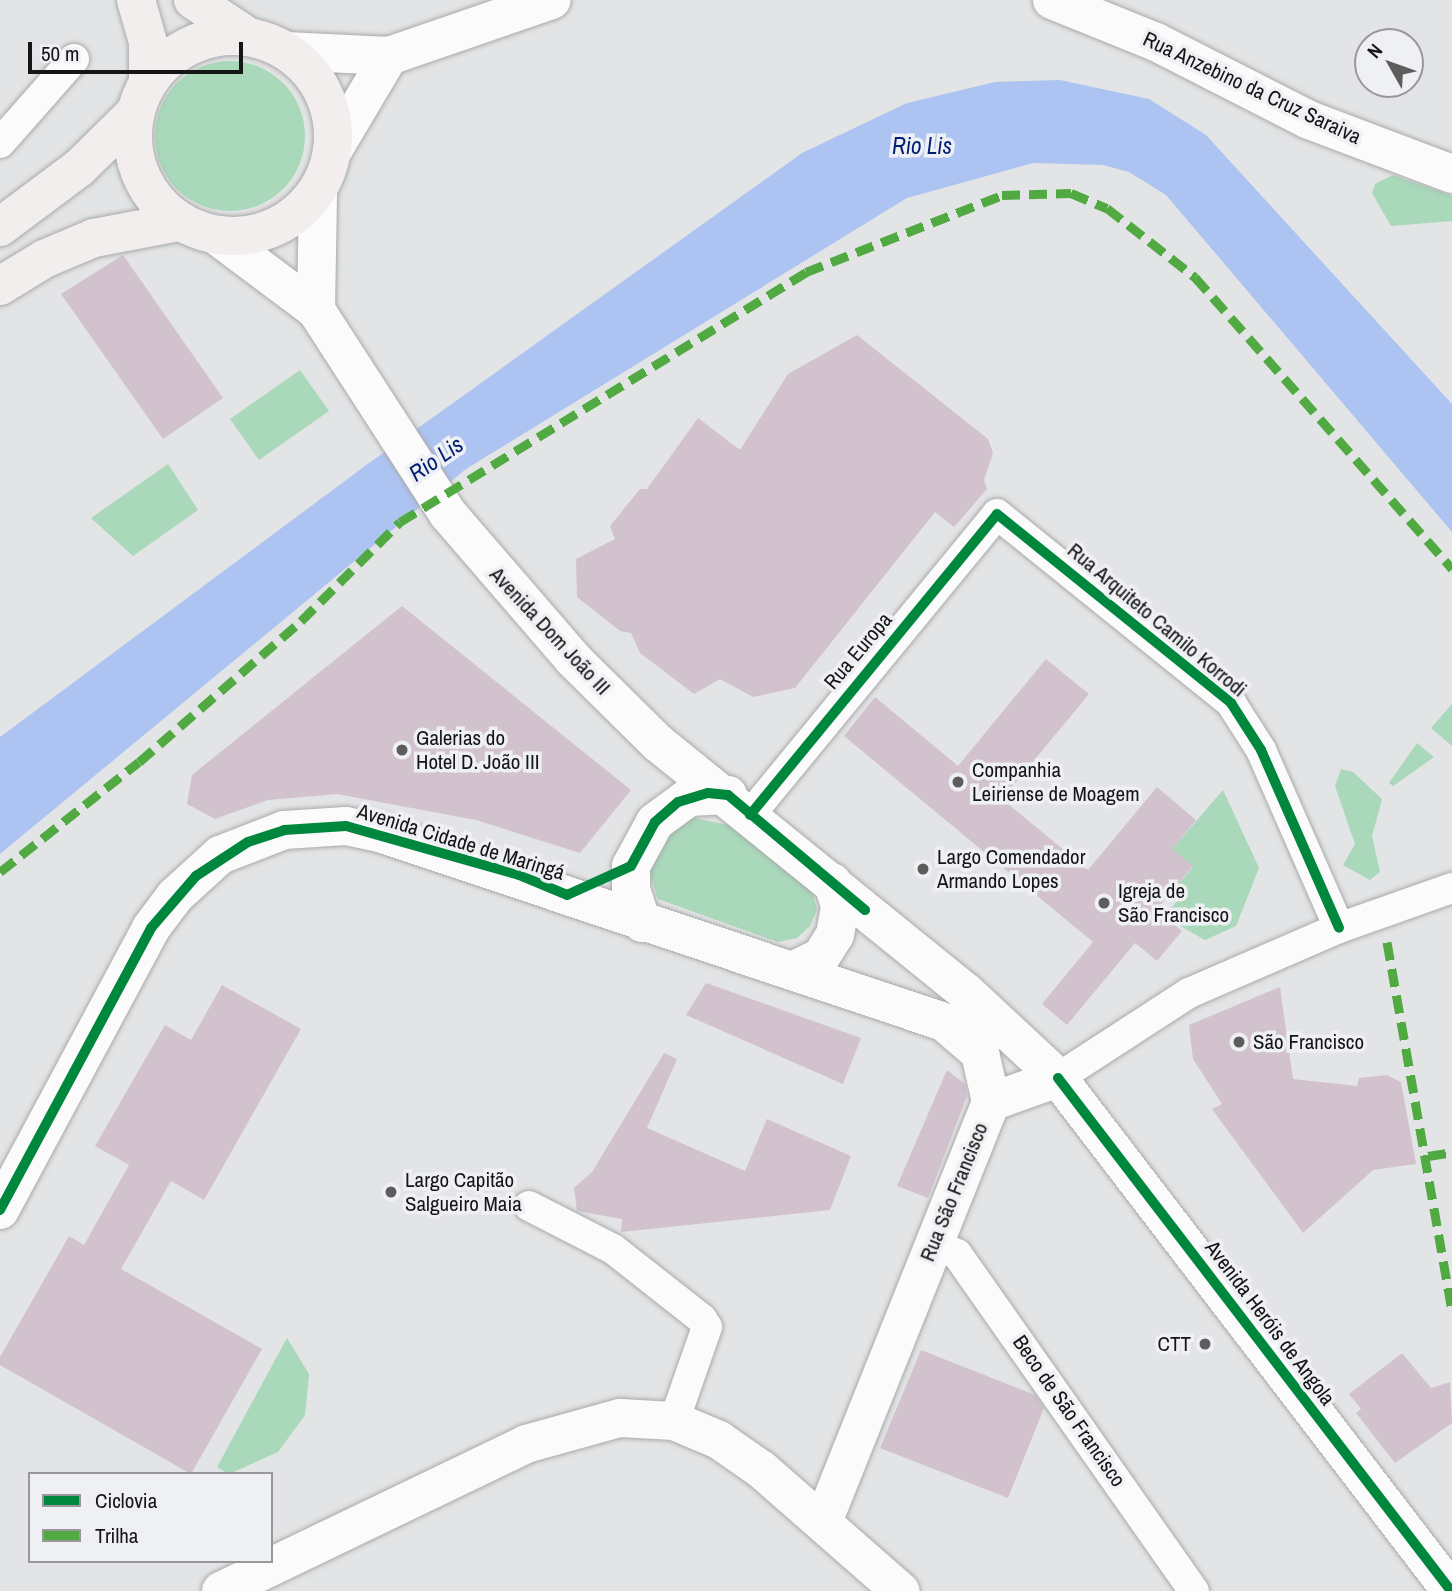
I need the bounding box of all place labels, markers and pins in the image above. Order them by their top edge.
place label: Galerias do Hotel D. João III [416,725,539,775]
marker: Galerias do Hotel D. João III [394,742,410,758]
place label: Companhia Leiriense de Moagem [972,757,1140,807]
marker: Companhia Leiriense de Moagem [950,774,966,790]
place label: Largo Comendador Armando Lopes [937,844,1085,894]
marker: Largo Comendador Armando Lopes [915,861,931,877]
place label: Igreja de São Francisco [1118,878,1229,928]
marker: Igreja de São Francisco [1096,895,1112,911]
place label: São Francisco [1253,1029,1364,1055]
marker: São Francisco [1231,1034,1247,1050]
place label: Largo Capitão Salgueiro Maia [405,1167,522,1217]
marker: Largo Capitão Salgueiro Maia [383,1184,399,1200]
place label: CTT [1158,1331,1191,1357]
marker: CTT [1197,1336,1213,1352]

